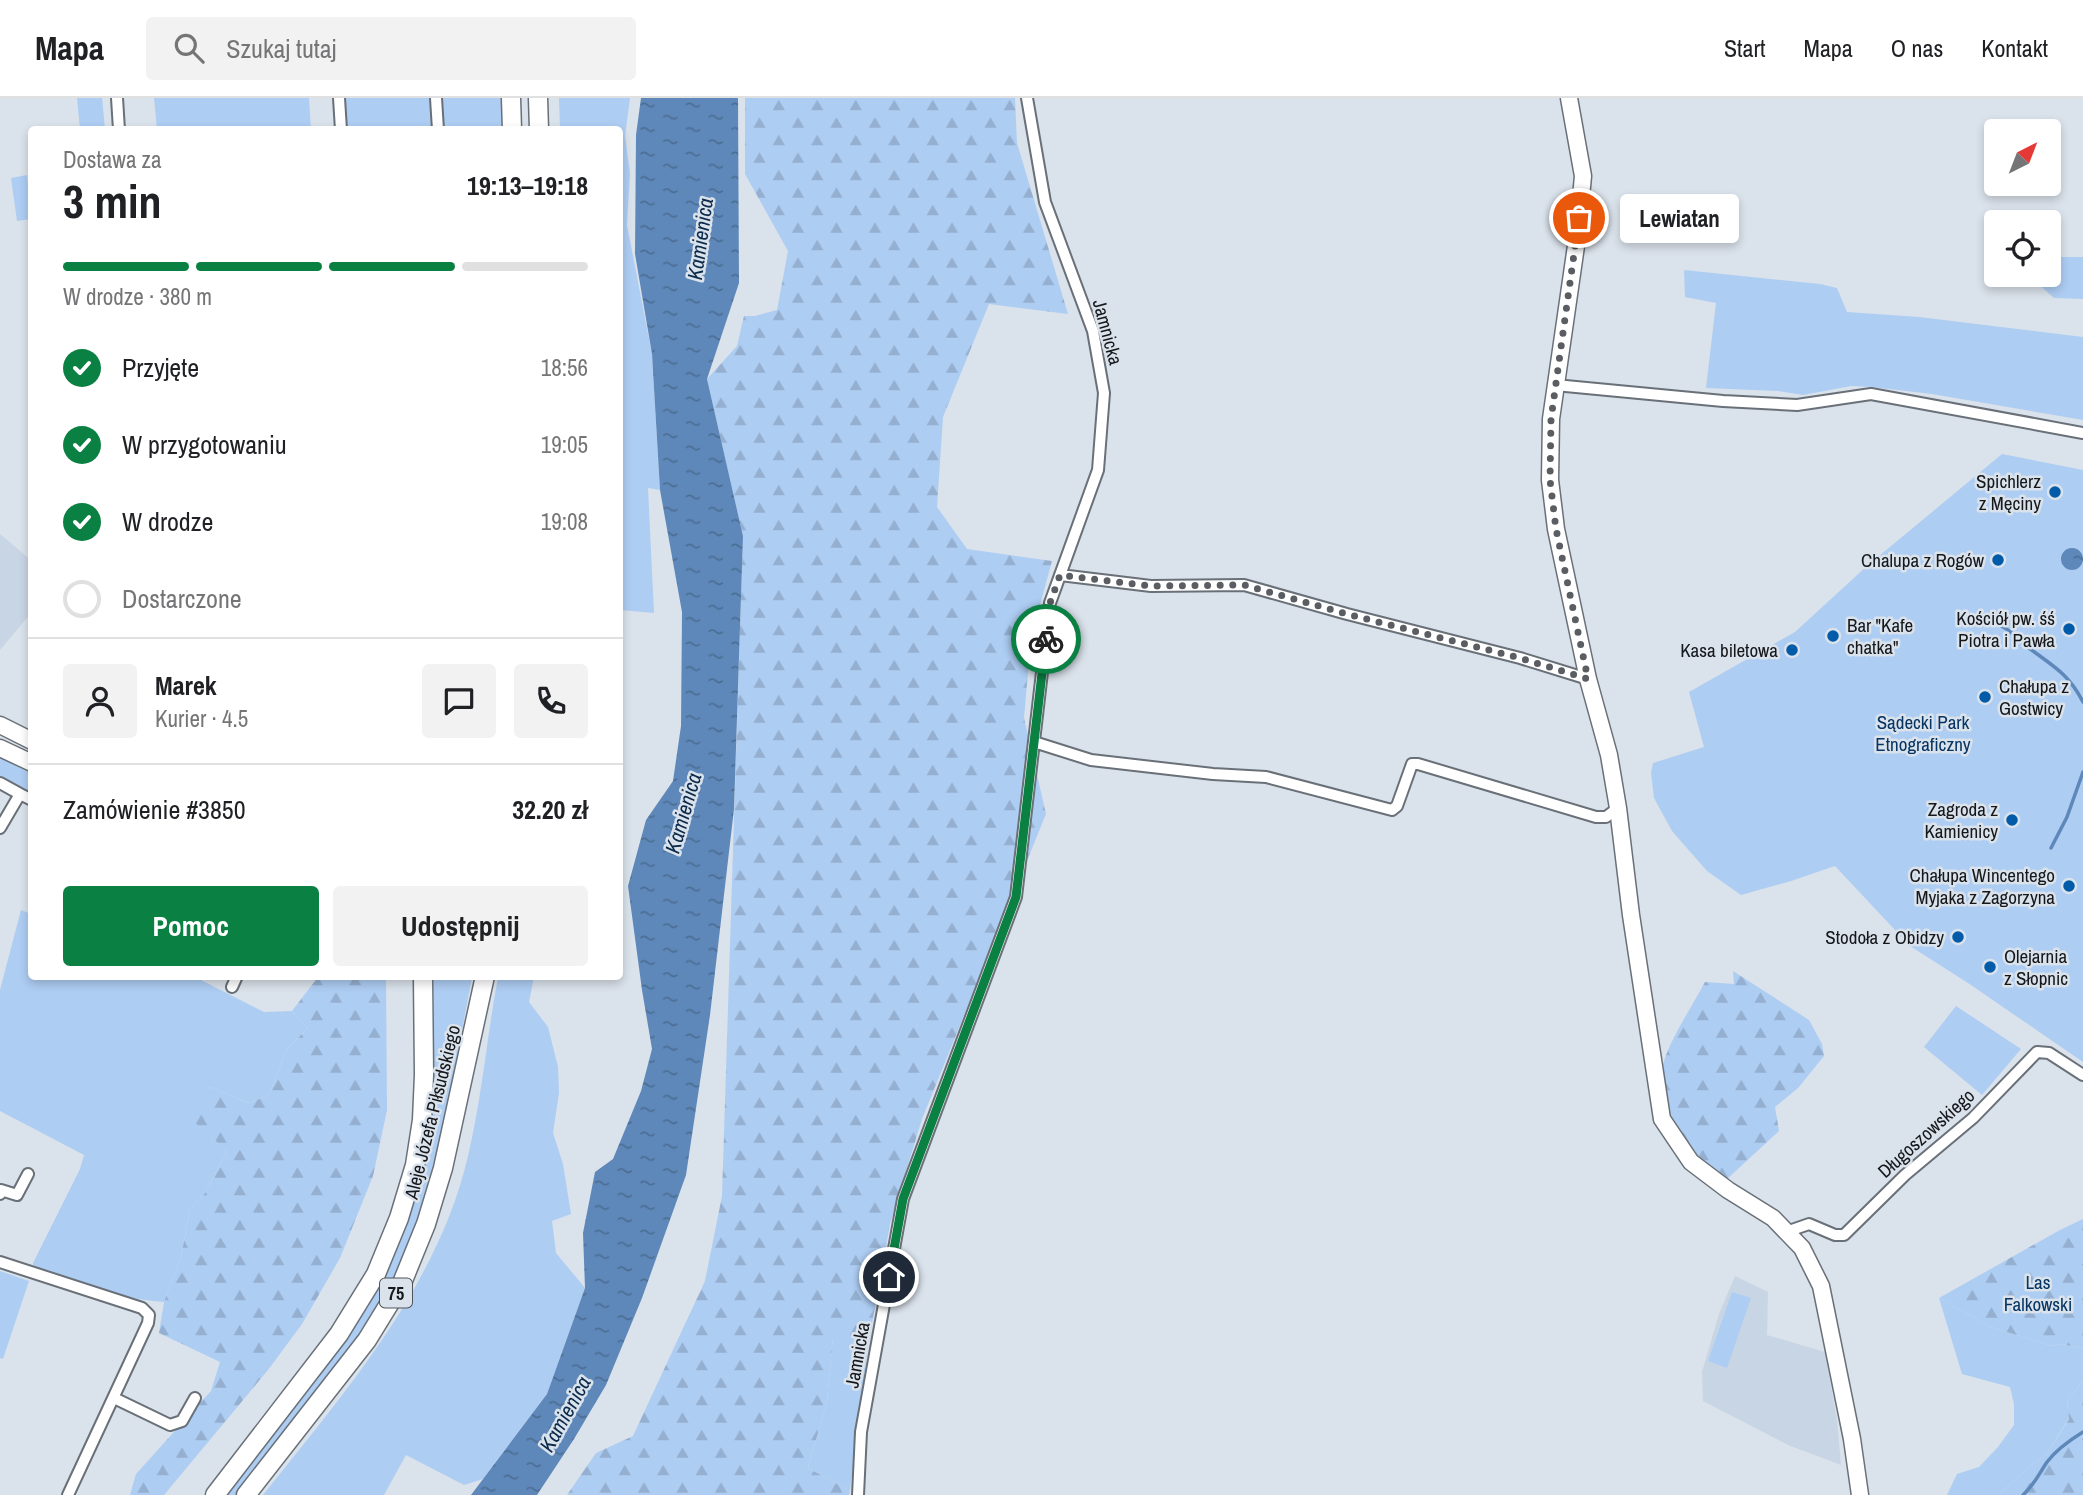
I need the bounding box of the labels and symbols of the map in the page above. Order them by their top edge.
north arrow [1984,119,2062,196]
pin [1549,188,1609,248]
callout: Lewiatan [1621,194,1740,242]
water label: Kamienica [680,196,720,282]
street label: Jamnicka [1087,296,1129,368]
place label: Spichlerz z Męciny [1976,468,2041,516]
marker: Spichlerz z Męciny [2047,484,2063,500]
place label: Chalupa z Rogów [1861,547,1985,573]
marker: Chalupa z Rogów [1990,552,2006,568]
courier [1011,604,1081,674]
place label: Kościół pw. śś Piotra i Pawła [1956,605,2055,653]
place label: Bar "Kafe chatka" [1847,612,1913,660]
marker: Kościół pw. śś Piotra i Pawła [2061,621,2077,637]
marker: Bar "Kafe chatka" [1825,628,1841,644]
place label: Kasa biletowa [1680,637,1778,663]
marker: Kasa biletowa [1784,642,1800,658]
place label: Chałupa z Gostwicy [1999,673,2069,721]
marker: Chałupa z Gostwicy [1977,689,1993,705]
park label: Sądecki Park Etnograficzny [1875,709,1971,757]
water label: Kamienica [658,769,708,857]
place label: Zagroda z Kamienicy [1924,796,1998,844]
marker: Zagroda z Kamienicy [2004,812,2020,828]
place label: Chałupa Wincentego Myjaka z Zagorzyna [1909,862,2055,910]
marker: Chałupa Wincentego Myjaka z Zagorzyna [2061,878,2077,894]
place label: Stodoła z Obidzy [1825,924,1944,950]
marker: Stodoła z Obidzy [1950,929,1966,945]
place label: Olejarnia z Słopnic [2004,943,2068,991]
marker: Olejarnia z Słopnic [1982,959,1998,975]
street label: Aleje Józefa Piłsudskiego [398,1022,466,1203]
street label: Długoszowskiego [1872,1082,1980,1184]
pin [859,1247,919,1307]
park label: Las Falkowski [2004,1269,2072,1317]
road number: 75 [380,1278,412,1308]
street label: Jamnicka [838,1320,876,1390]
water label: Kamienica [532,1371,598,1457]

